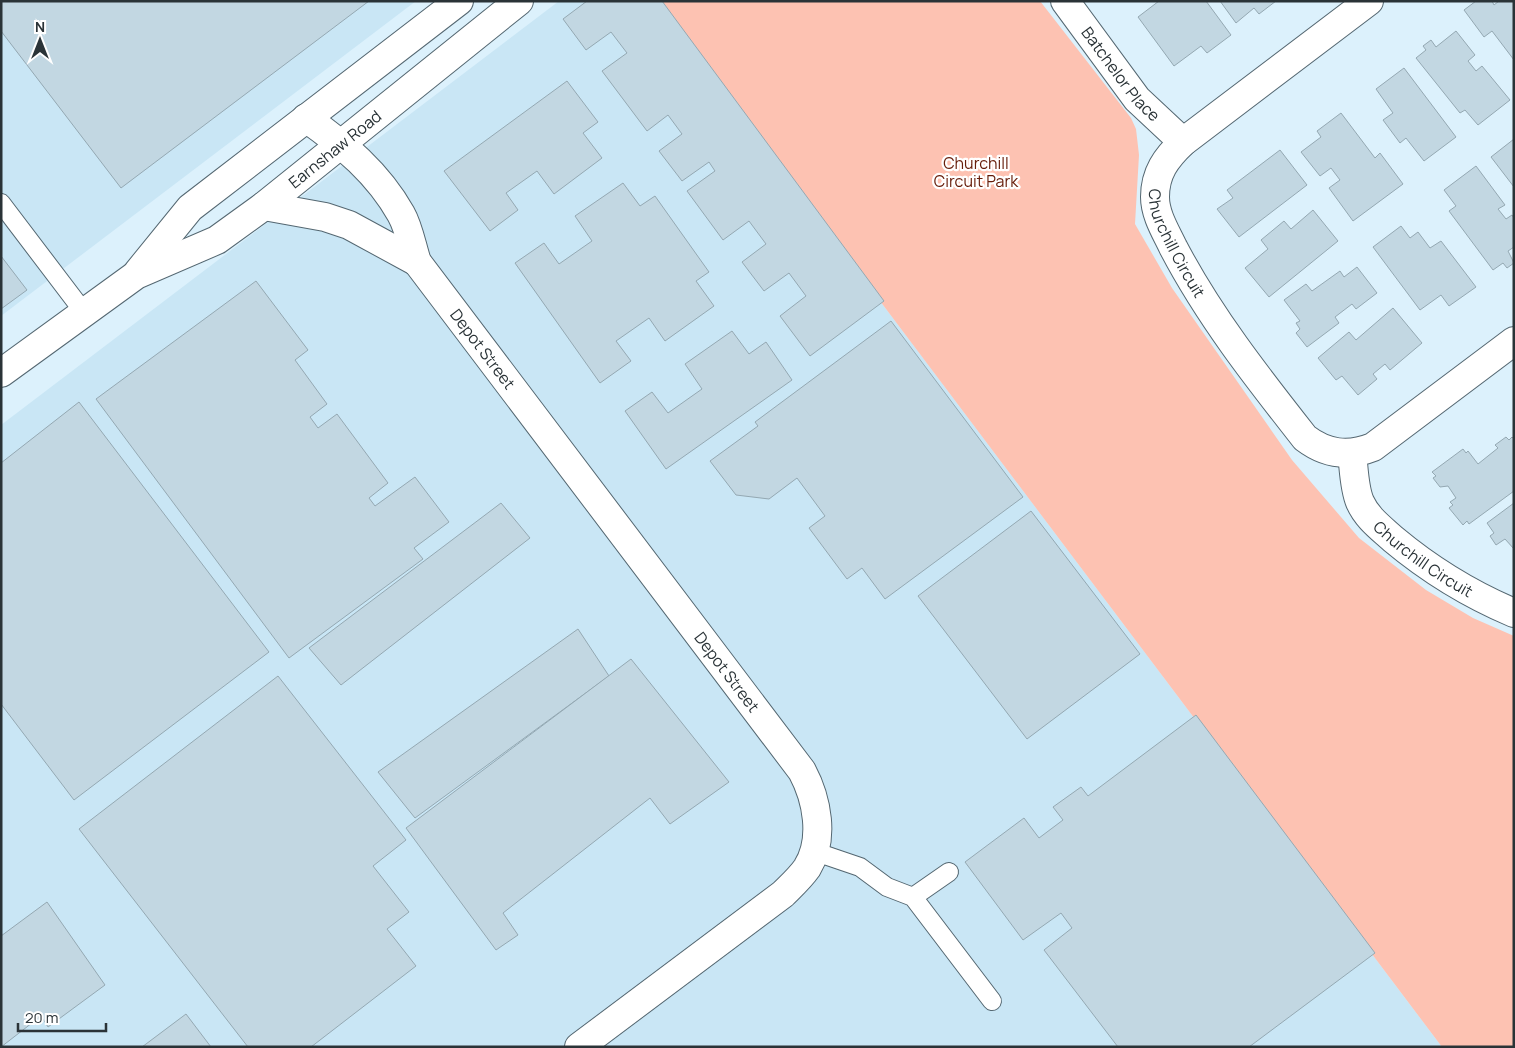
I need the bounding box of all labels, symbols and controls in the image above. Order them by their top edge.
north arrow [15,15,65,65]
text: N [35,17,45,36]
street label: Batchelor Place [1077,22,1165,126]
street label: Earnshaw Road [284,105,386,193]
park label: Churchill Circuit Park [934,152,1019,192]
street label: Churchill Circuit [1144,188,1210,302]
street label: Depot Street [445,304,520,394]
street label: Churchill Circuit [1369,516,1477,602]
street label: Depot Street [690,627,765,717]
scale bar [18,1000,105,1032]
text: 20 m [25,1007,58,1028]

